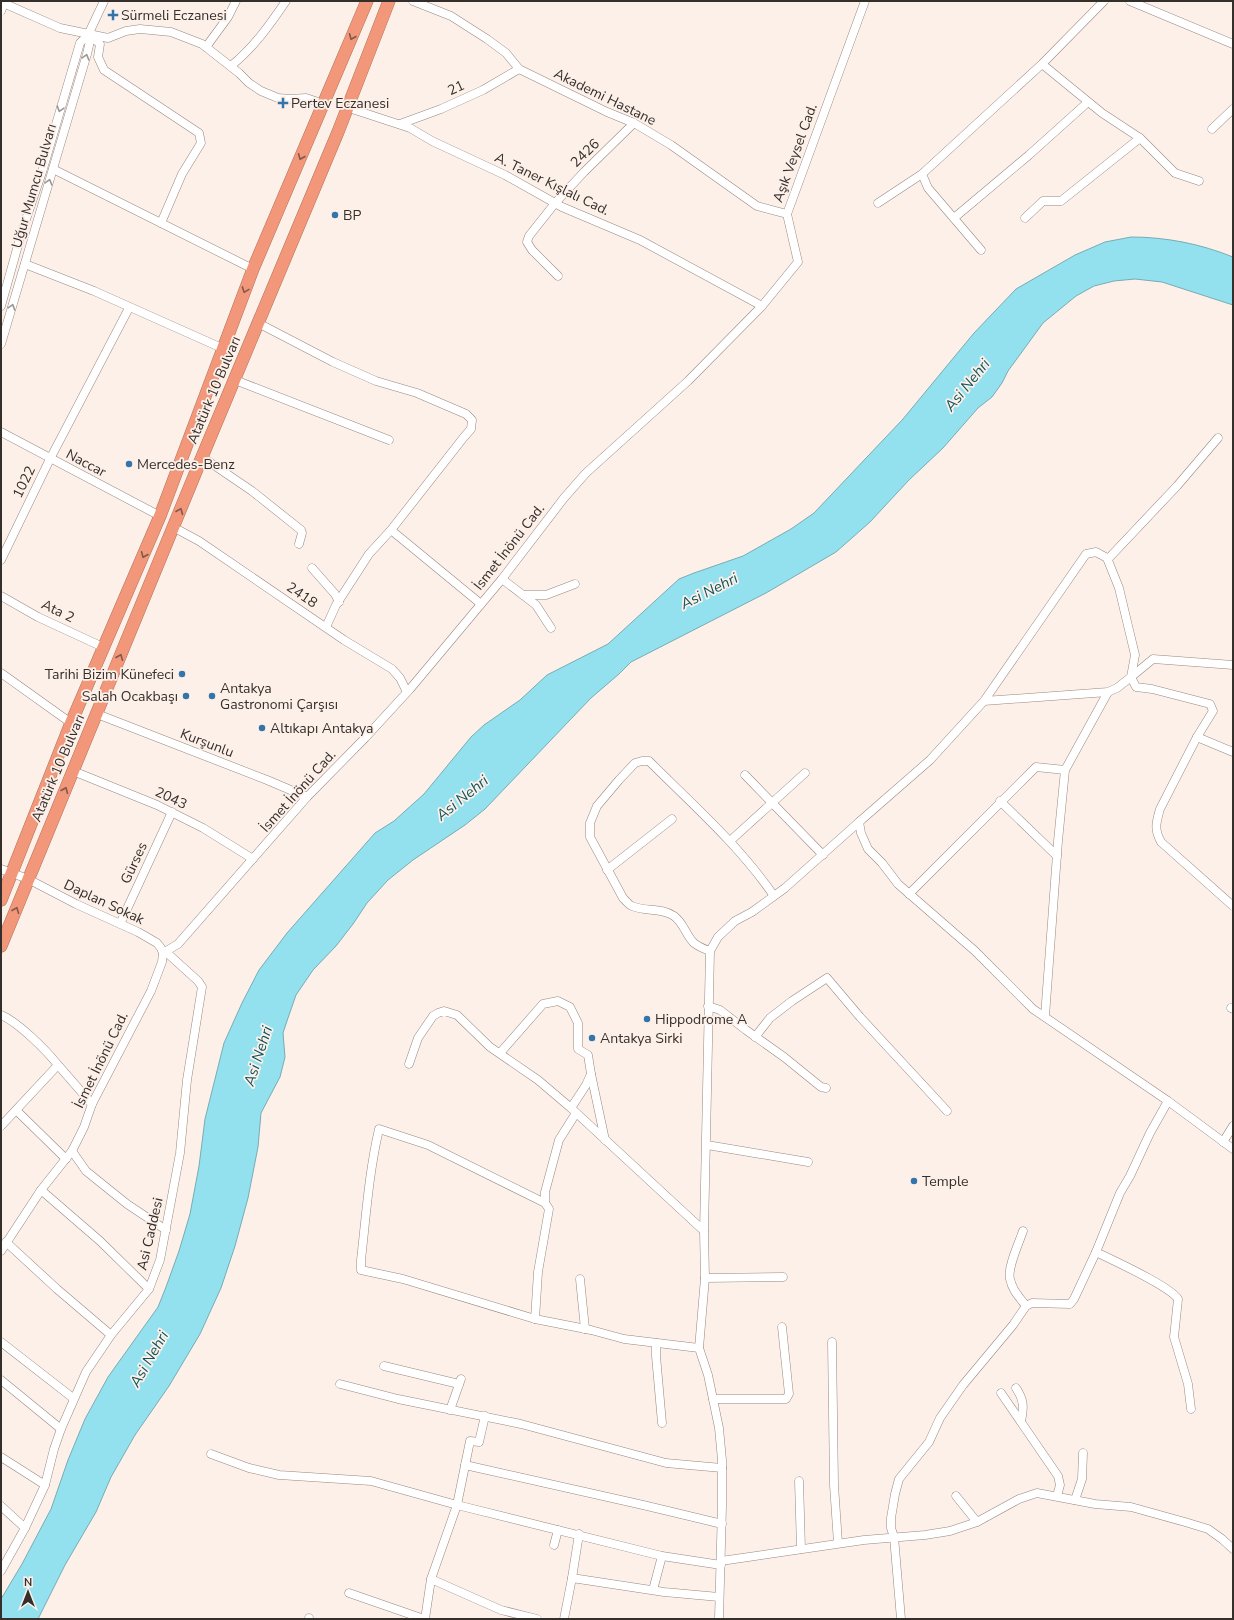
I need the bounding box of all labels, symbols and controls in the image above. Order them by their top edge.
place label: Sürmeli Eczanesi [121,6,227,25]
marker: Sürmeli Eczanesi [108,10,118,20]
one-way arrow [348,33,356,40]
one-way arrow [81,54,89,61]
street label: Akademi Hastane [551,64,659,130]
street label: 21 [444,76,468,100]
place label: Pertev Eczanesi [291,94,389,113]
marker: Pertev Eczanesi [278,98,288,108]
street label: Aşık Veysel Cad. [768,101,822,205]
one-way arrow [56,105,65,112]
street label: Uğur Mumcu Bulvarı [7,122,61,250]
street label: 2426 [566,134,604,172]
street label: A. Taner Kışlalı Cad. [492,148,612,220]
one-way arrow [298,153,306,160]
one-way arrow [44,179,53,186]
place label: BP [343,206,361,225]
marker: BP [330,210,340,220]
one-way arrow [242,286,250,293]
one-way arrow [7,304,16,311]
street label: Atatürk 10 Bulvarı [183,333,245,447]
water label: Asi Nehri [939,354,995,416]
street label: Naccar [63,445,109,481]
place label: Mercedes-Benz [137,455,235,474]
marker: Mercedes-Benz [124,459,134,469]
street label: 1022 [8,463,40,501]
street label: İsmet İnönü Cad. [469,500,549,594]
one-way arrow [175,507,183,515]
one-way arrow [140,551,148,558]
water label: Asi Nehri [676,568,742,614]
street label: 2418 [283,578,321,612]
street label: Ata 2 [38,595,78,627]
one-way arrow [116,654,124,661]
place label: Tarihi Bizim Künefeci [45,665,174,684]
marker: Tarihi Bizim Künefeci [177,669,187,679]
place label: Antakya Gastronomi Çarşısı [220,679,338,714]
place label: Salah Ocakbaşı [82,687,178,706]
marker: Salah Ocakbaşı [181,691,191,701]
marker: Antakya Gastronomi Çarşısı [207,691,217,701]
street label: Atatürk 10 Bulvarı [27,711,89,825]
place label: Altıkapı Antakya [270,719,373,738]
marker: Altıkapı Antakya [257,723,267,733]
street label: Kurşunlu [177,724,237,762]
street label: İsmet İnönü Cad. [256,746,340,836]
water label: Asi Nehri [431,770,493,826]
street label: 2043 [152,782,190,814]
one-way arrow [61,787,69,794]
street label: Gürses [116,839,152,887]
street label: Daplan Sokak [61,875,148,929]
one-way arrow [11,907,19,914]
street label: İsmet İnönü Cad. [69,1009,133,1111]
place label: Hippodrome A [655,1010,747,1029]
marker: Hippodrome A [642,1014,652,1024]
water label: Asi Nehri [239,1023,277,1089]
place label: Antakya Sirki [600,1029,682,1048]
marker: Antakya Sirki [587,1033,597,1043]
place label: Temple [922,1172,968,1191]
marker: Temple [909,1176,919,1186]
street label: Asi Caddesi [132,1196,168,1272]
water label: Asi Nehri [124,1327,173,1392]
north arrow [8,1572,48,1612]
text: N [24,1575,32,1590]

